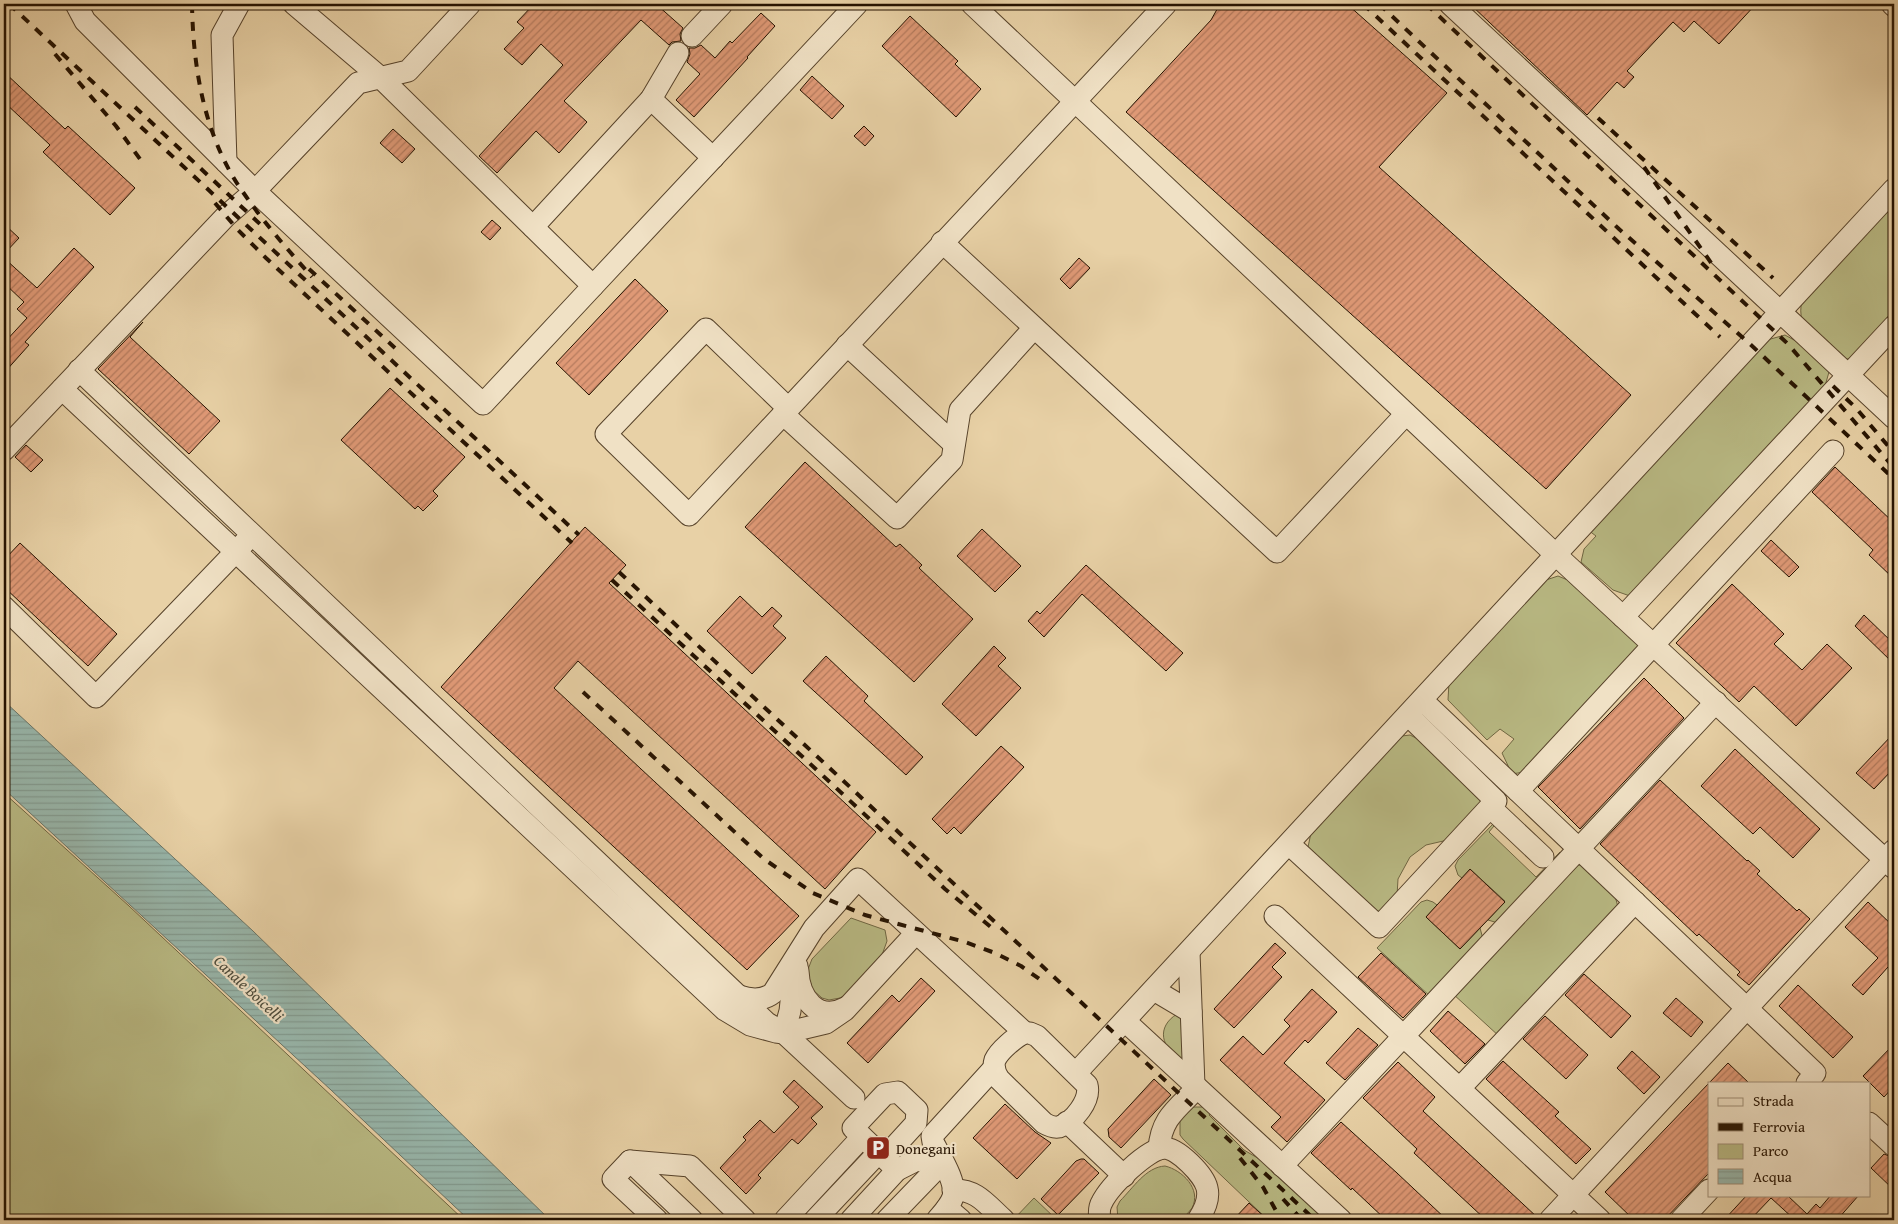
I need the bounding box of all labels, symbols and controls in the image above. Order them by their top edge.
water label: Canale Boicelli [209,949,289,1027]
legend [1708,1082,1870,1196]
text: Strada [1753,1090,1794,1111]
text: Ferrovia [1753,1116,1805,1137]
parking icon: Donegani [865,1135,891,1161]
place label: Donegani [896,1138,955,1159]
text: Parco [1753,1140,1789,1161]
text: Acqua [1753,1166,1792,1187]

